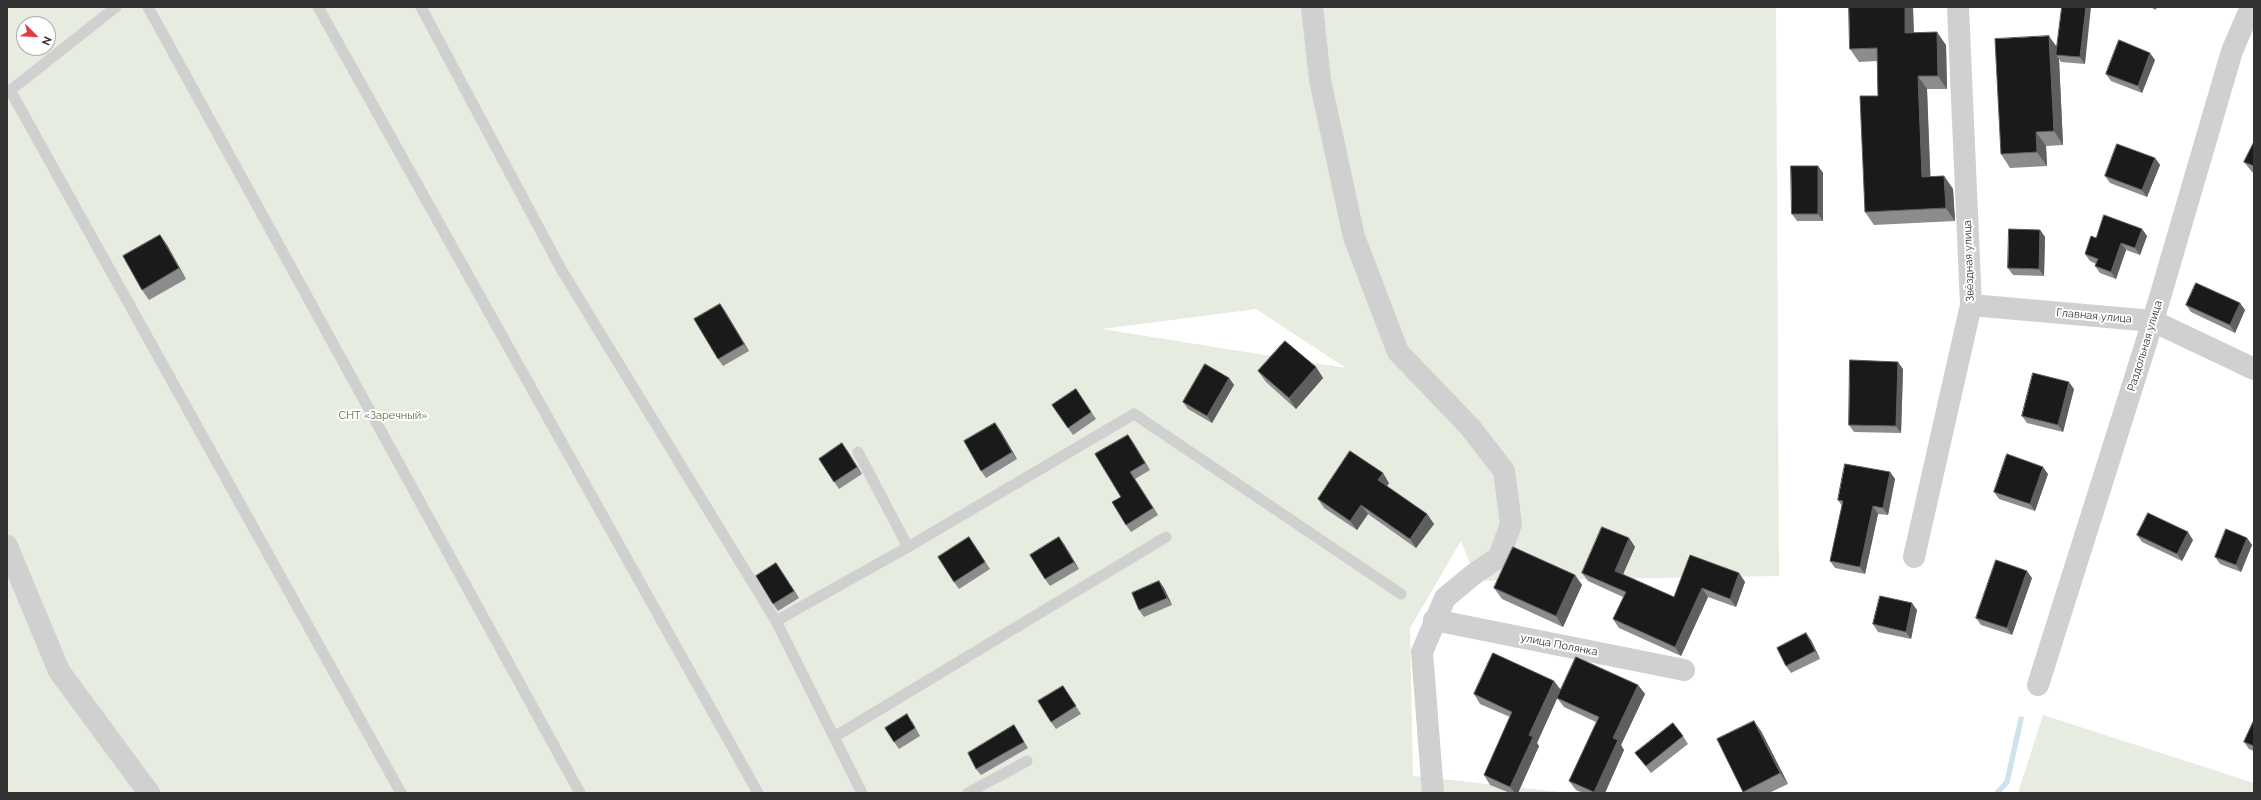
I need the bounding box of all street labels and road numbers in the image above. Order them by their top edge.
street label: Звёздная улица [1961,220,1977,302]
street label: Раздольная улица [2125,299,2165,393]
street label: Главная улица [2056,306,2132,326]
street label: улица Полянка [1519,631,1599,659]

